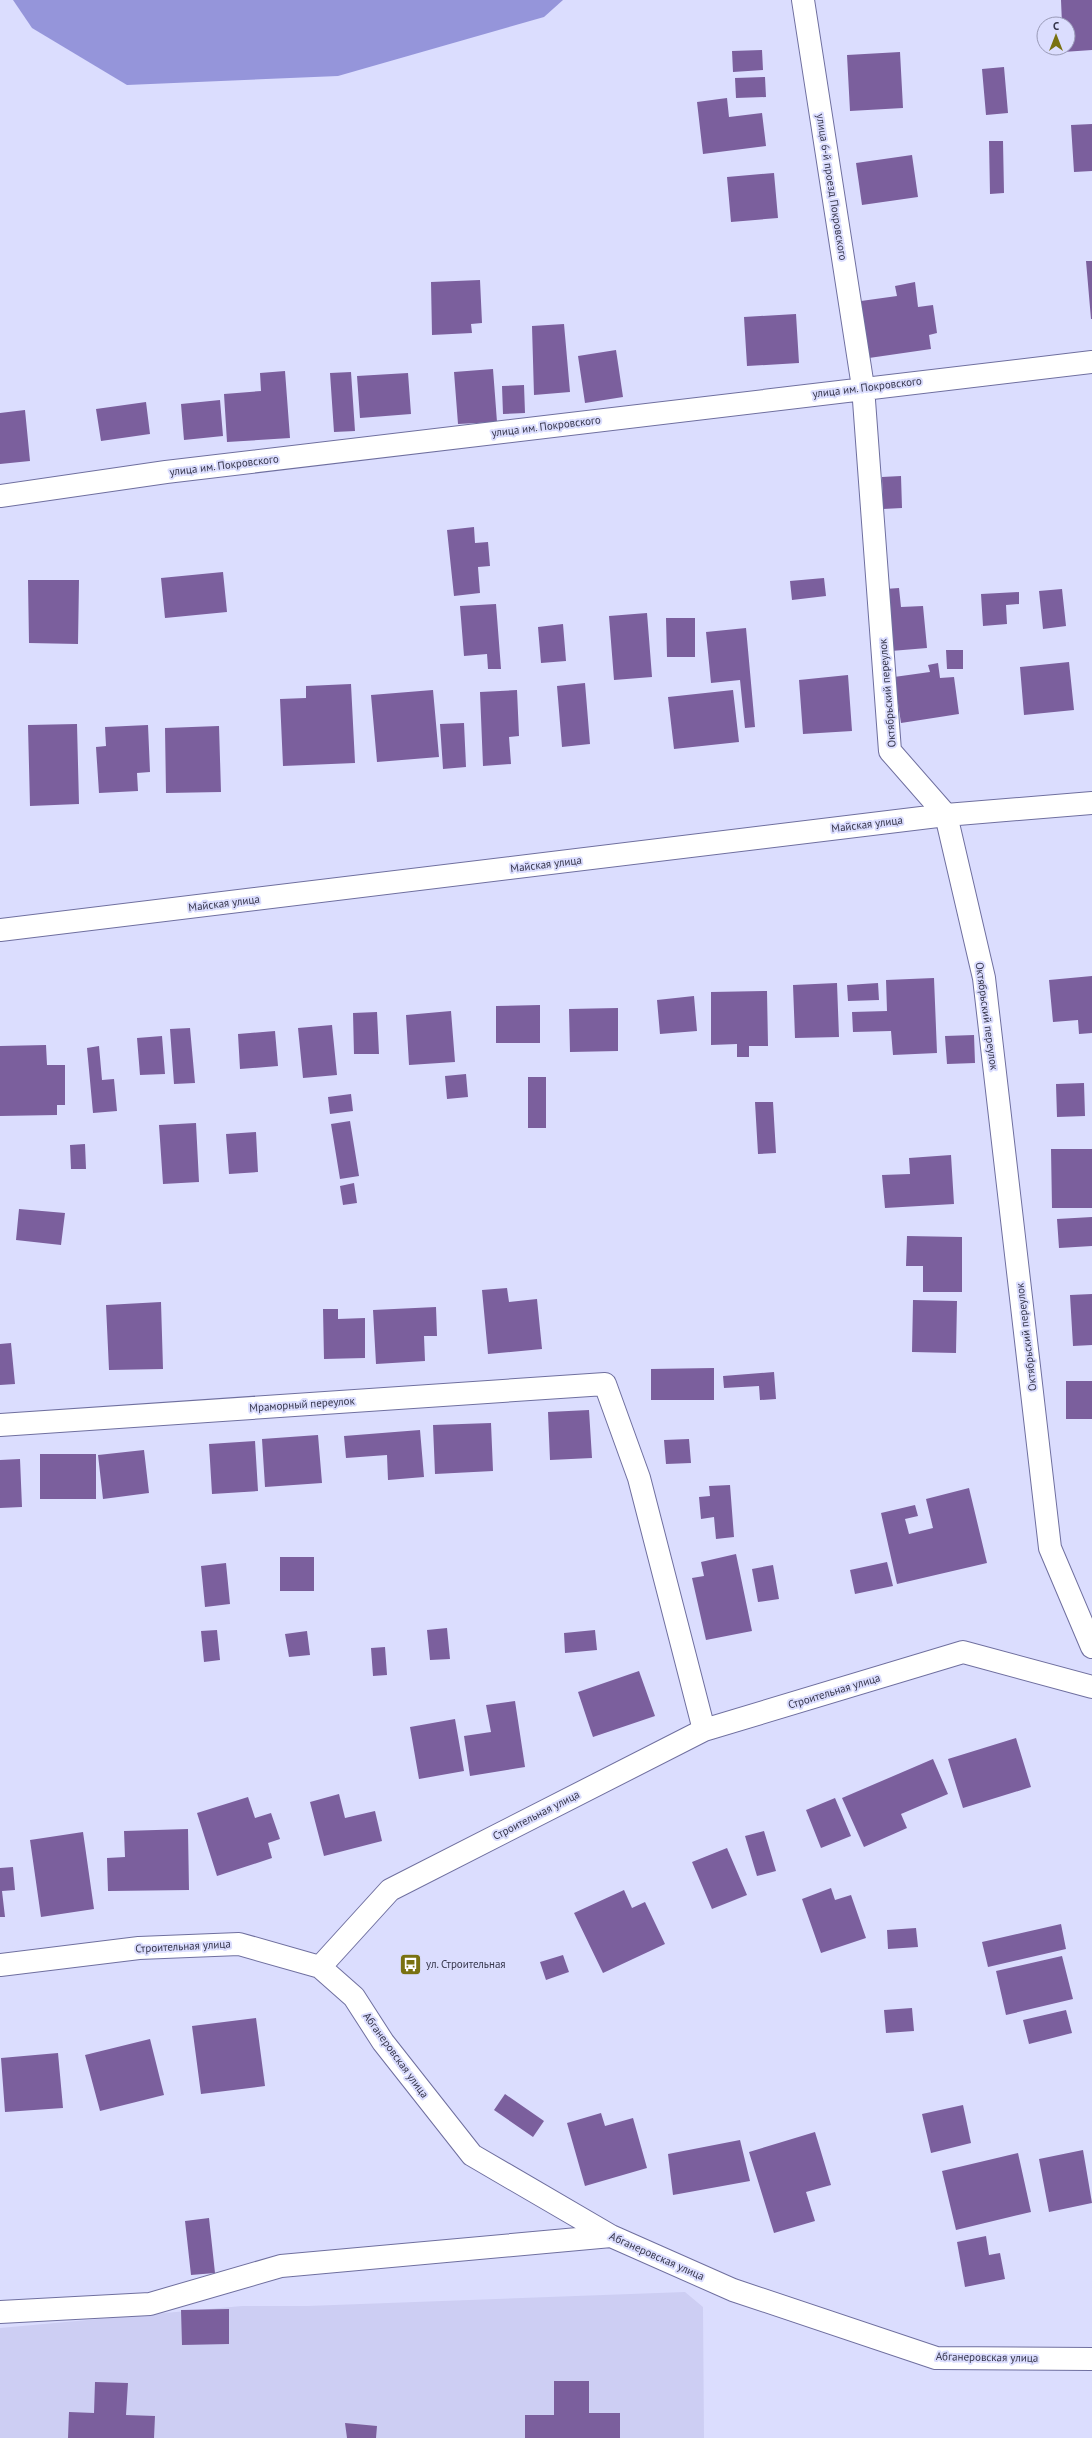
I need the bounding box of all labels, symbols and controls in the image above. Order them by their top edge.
north arrow [1036,16,1076,56]
text: С [1053,19,1059,33]
street label: улица 6-й проезд Покровского [813,113,851,261]
street label: улица им. Покровского [812,373,923,401]
street label: улица им. Покровского [491,412,602,440]
street label: улица им. Покровского [169,451,280,479]
street label: Октябрьский переулок [875,637,899,748]
street label: Майская улица [830,813,904,835]
street label: Майская улица [509,853,583,875]
street label: Майская улица [187,892,261,914]
street label: Октябрьский переулок [972,961,1002,1072]
street label: Октябрьский переулок [1012,1281,1040,1392]
street label: Мраморный переулок [249,1393,356,1415]
street label: Строительная улица [786,1670,882,1712]
street label: Строительная улица [490,1787,582,1843]
street label: Строительная улица [135,1937,231,1955]
bus stop icon: ул. Строительная [397,1951,423,1977]
place label: ул. Строительная [426,1957,506,1971]
street label: Абганеровская улица [360,2009,432,2101]
street label: Абганеровская улица [607,2229,707,2283]
street label: Абганеровская улица [936,2349,1038,2365]

